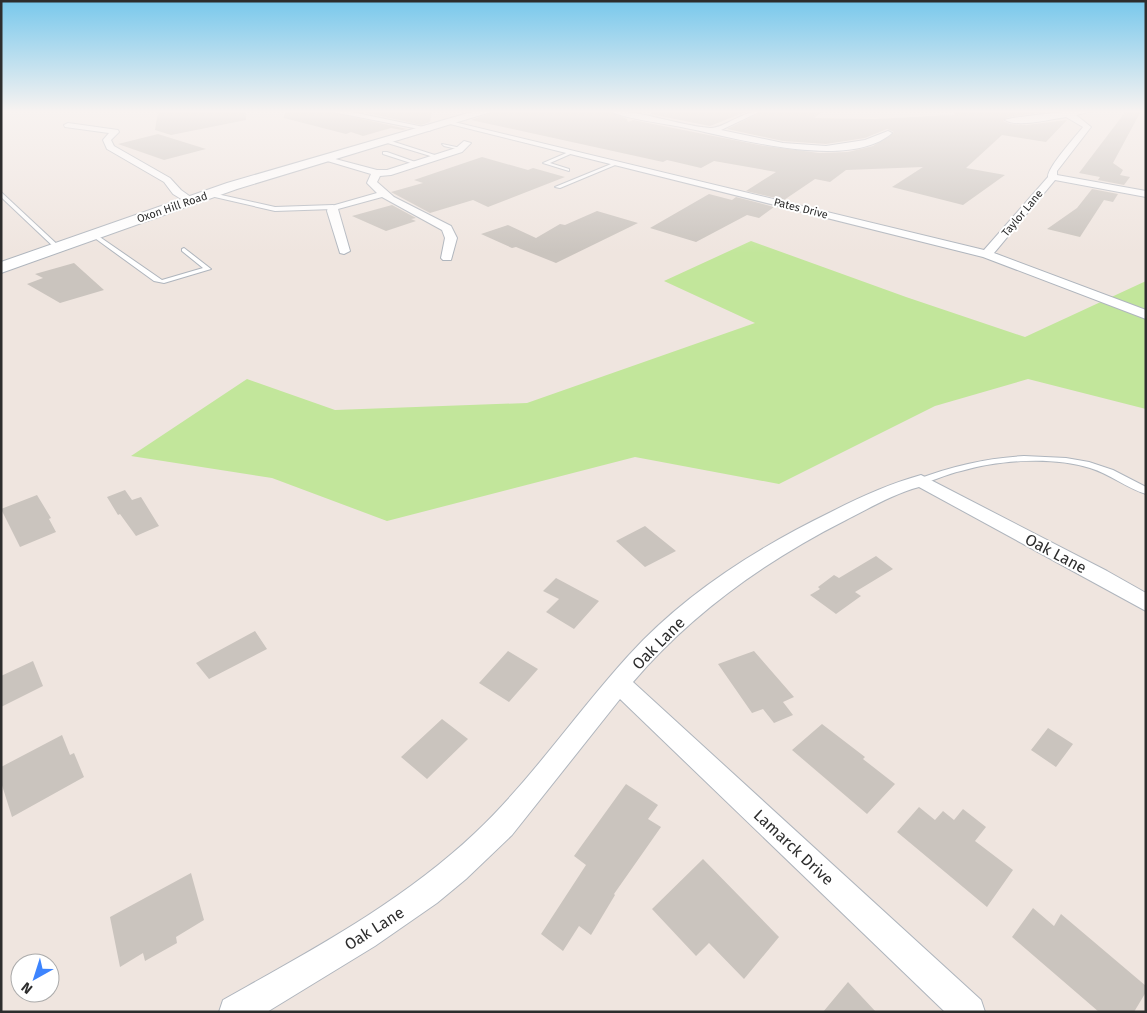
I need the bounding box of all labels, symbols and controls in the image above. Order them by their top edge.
street label: Taylor Lane [999,187,1046,239]
street label: Oxon Hill Road [135,189,209,226]
street label: Pates Drive [772,195,829,221]
street label: Oak Lane [1022,529,1090,577]
street label: Oak Lane [628,613,689,674]
street label: Lamarck Drive [750,806,838,889]
street label: Oak Lane [341,903,408,954]
north arrow [10,953,60,1003]
text: N [18,978,36,997]

